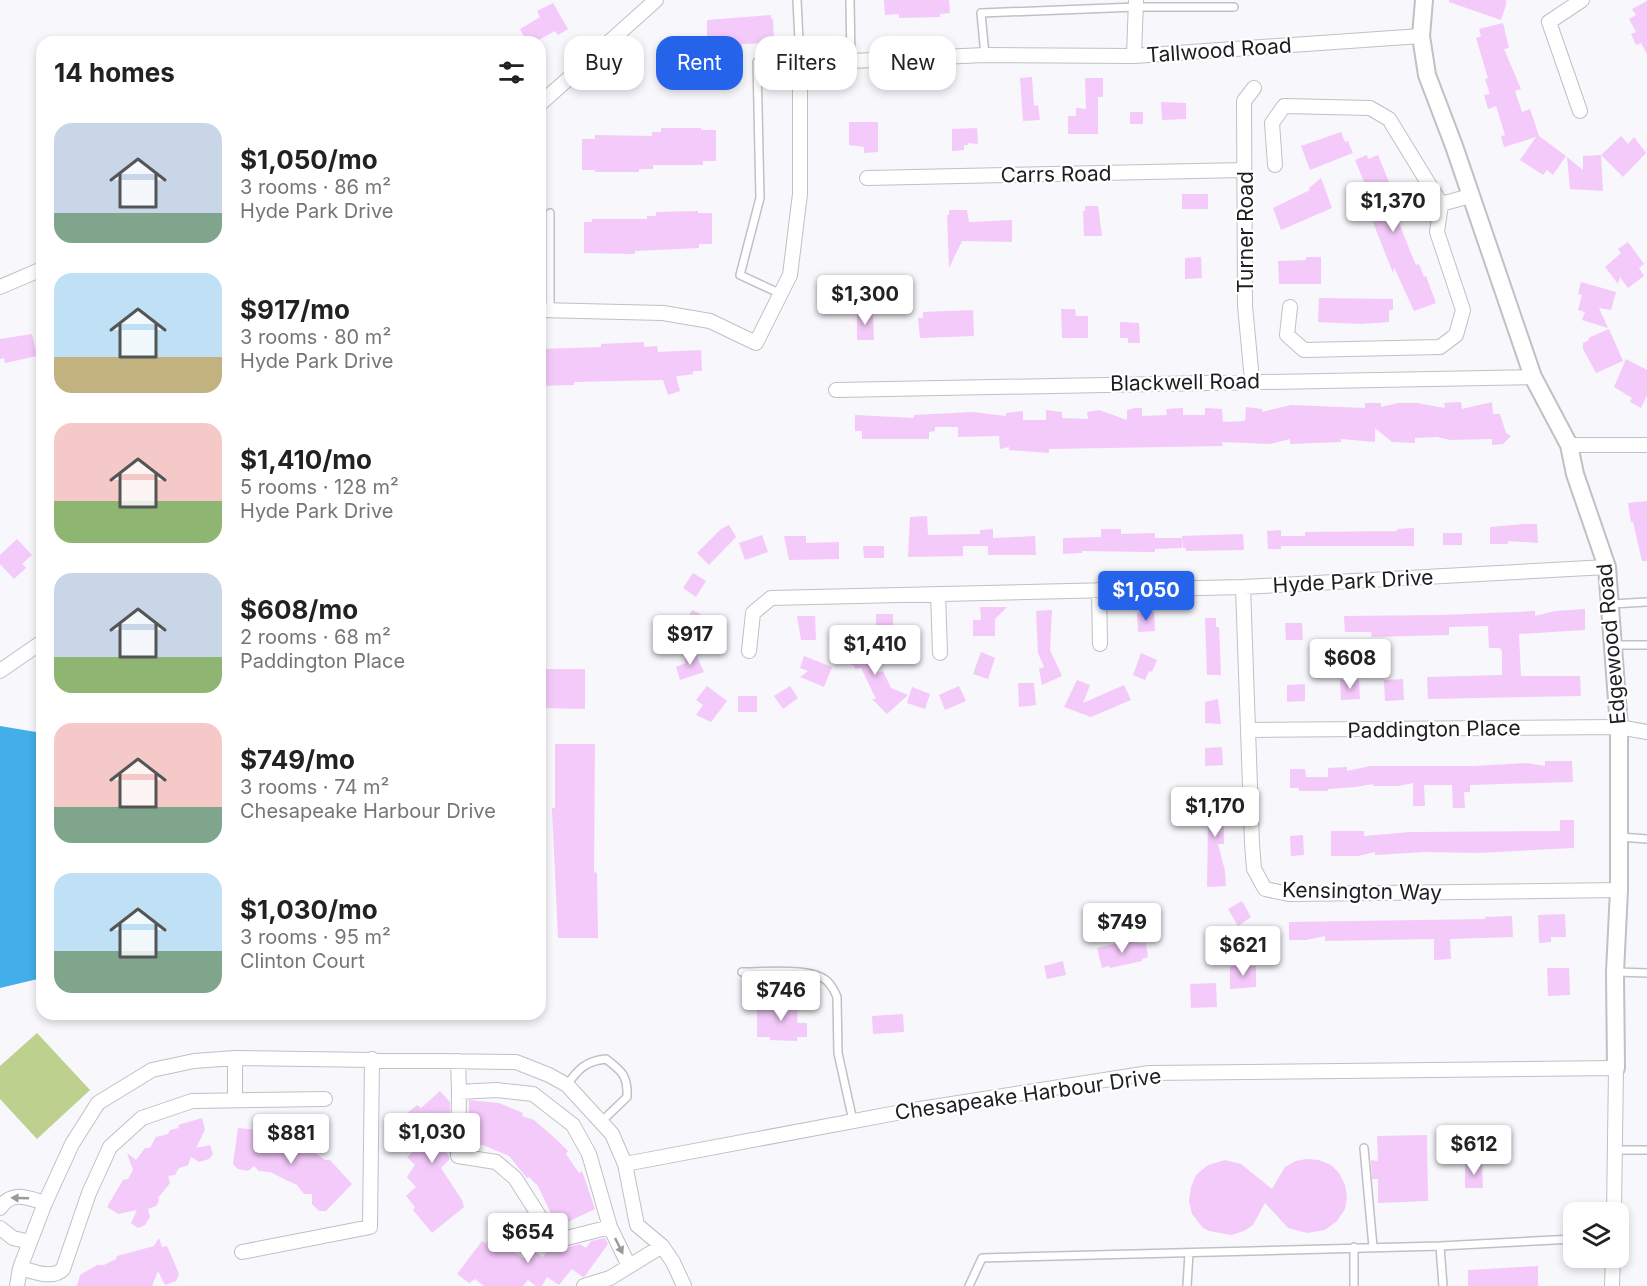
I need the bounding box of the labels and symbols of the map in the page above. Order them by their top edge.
street label: Tallwood Road [1146,32,1292,68]
street label: Carrs Road [1000,161,1112,187]
street label: Turner Road [1233,171,1258,293]
pin: $1,370 [1344,182,1442,233]
pin: $1,300 [816,275,914,326]
street label: Blackwell Road [1110,368,1260,396]
street label: Edgewood Road [1592,562,1630,726]
street label: Hyde Park Drive [1272,564,1434,598]
pin: $1,050 [1097,571,1195,622]
pin: $917 [654,615,726,666]
pin: $1,410 [826,625,924,676]
pin: $608 [1314,639,1386,690]
street label: Paddington Place [1347,715,1521,743]
pin: $1,170 [1166,787,1264,838]
street label: Kensington Way [1282,877,1442,905]
pin: $749 [1086,903,1158,954]
pin: $621 [1207,926,1279,977]
pin: $746 [745,971,817,1022]
street label: Chesapeake Harbour Drive [893,1063,1163,1125]
pin: $1,030 [383,1113,481,1164]
pin: $881 [255,1114,327,1165]
pin: $612 [1438,1125,1510,1176]
one-way arrow [11,1194,30,1203]
pin: $654 [492,1213,564,1264]
one-way arrow [615,1238,624,1255]

